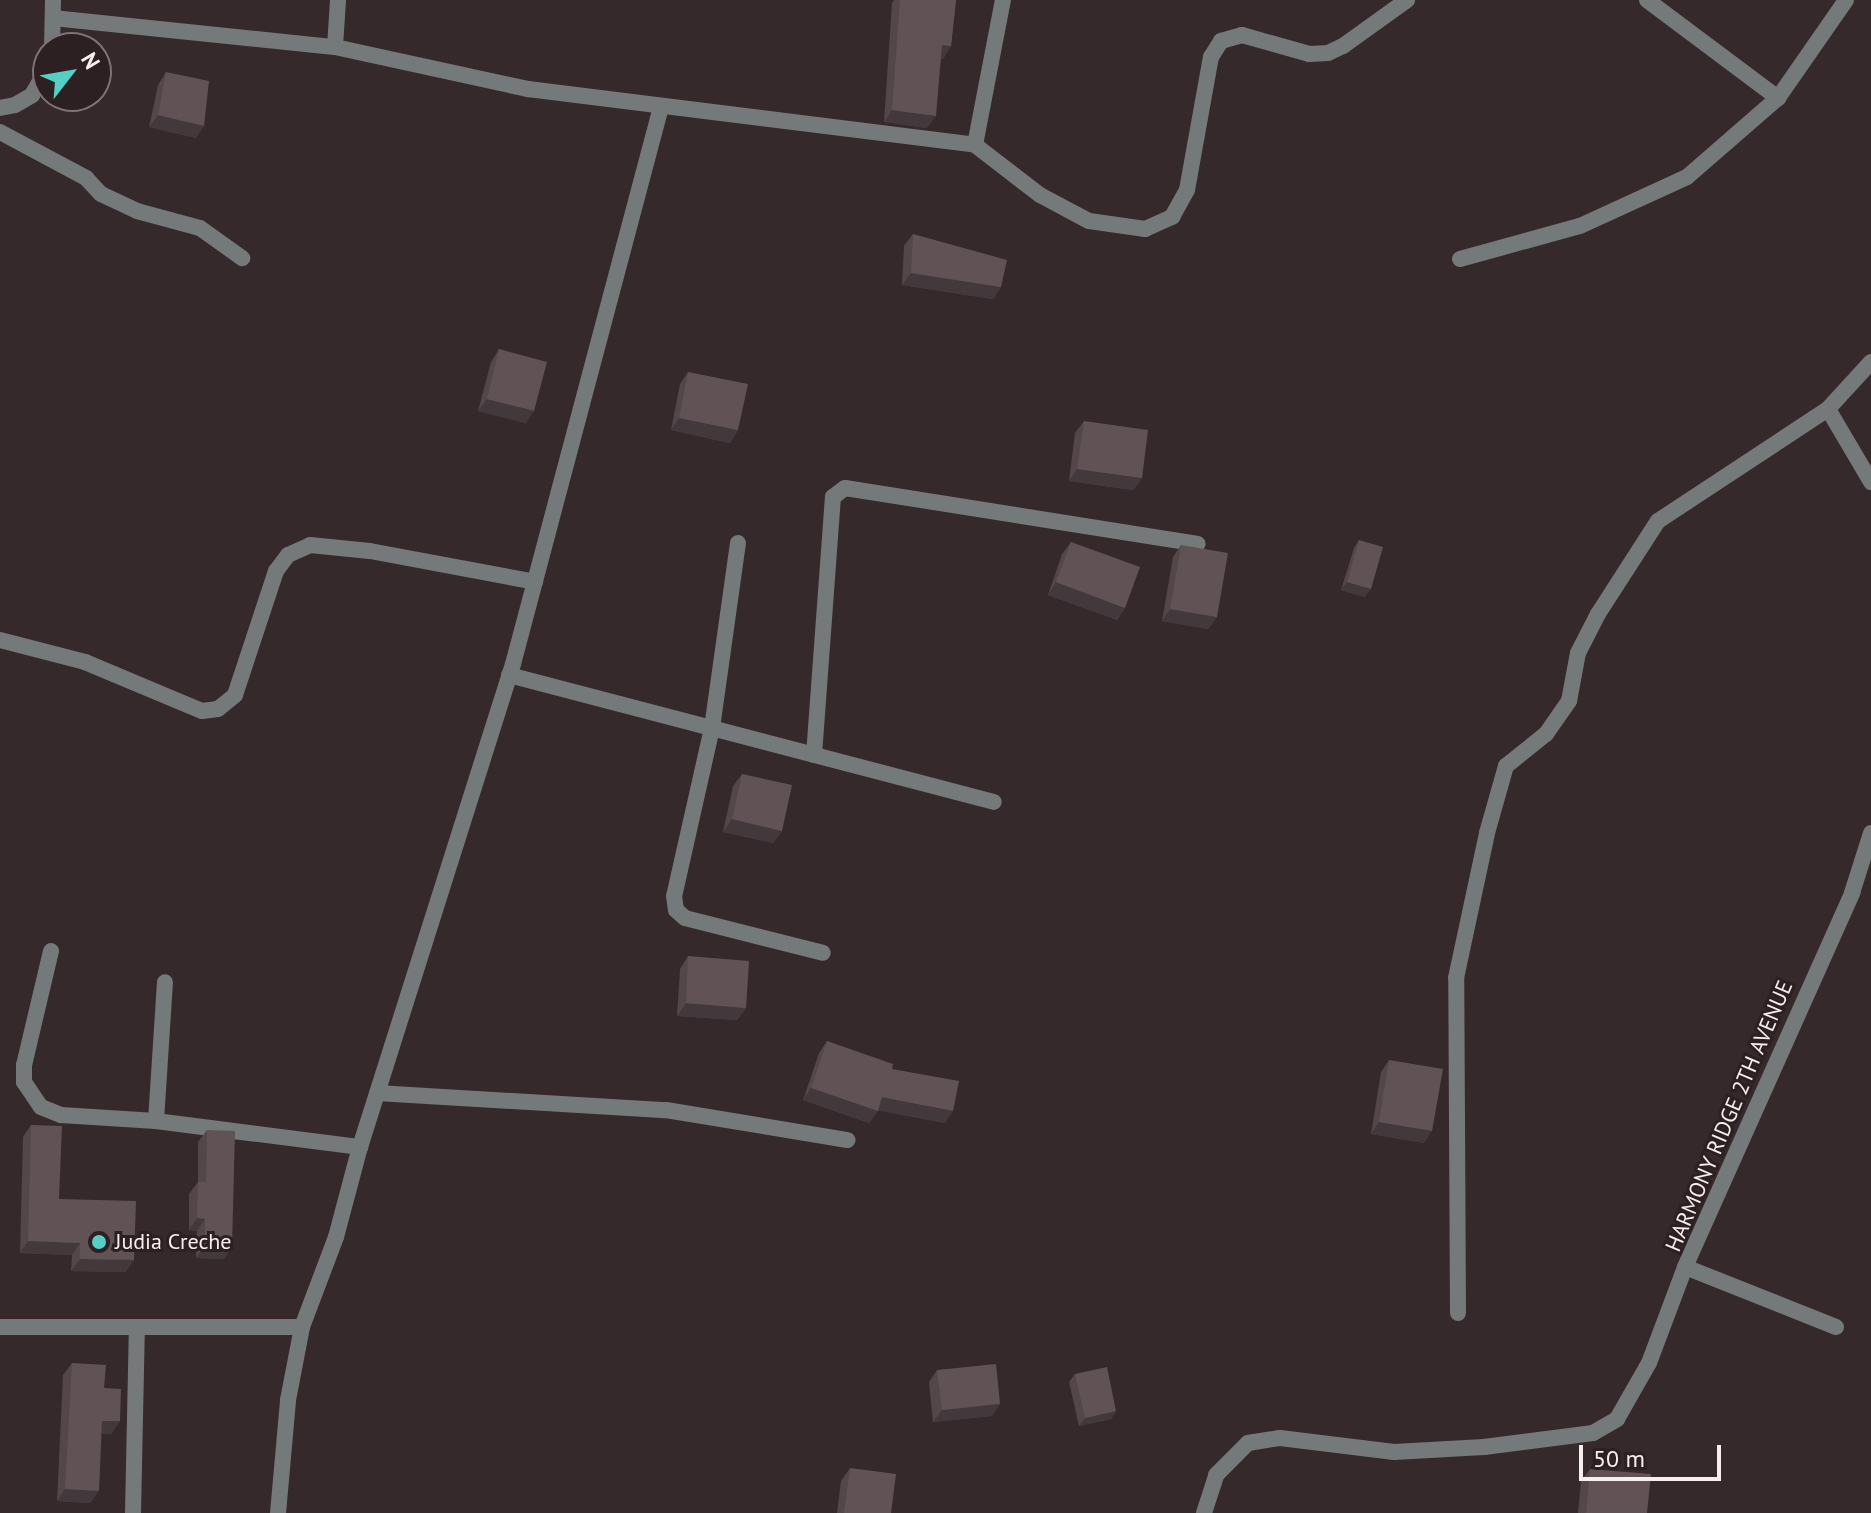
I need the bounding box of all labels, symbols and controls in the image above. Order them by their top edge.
north arrow [32,32,112,112]
text: N [75,47,107,74]
street label: HARMONY RIDGE 2TH AVENUE [1660,976,1798,1256]
place label: Judia Creche [115,1229,232,1255]
marker: Judia Creche [90,1233,108,1251]
scale bar [1583,1429,1725,1479]
text: 50 m [1593,1443,1645,1474]

